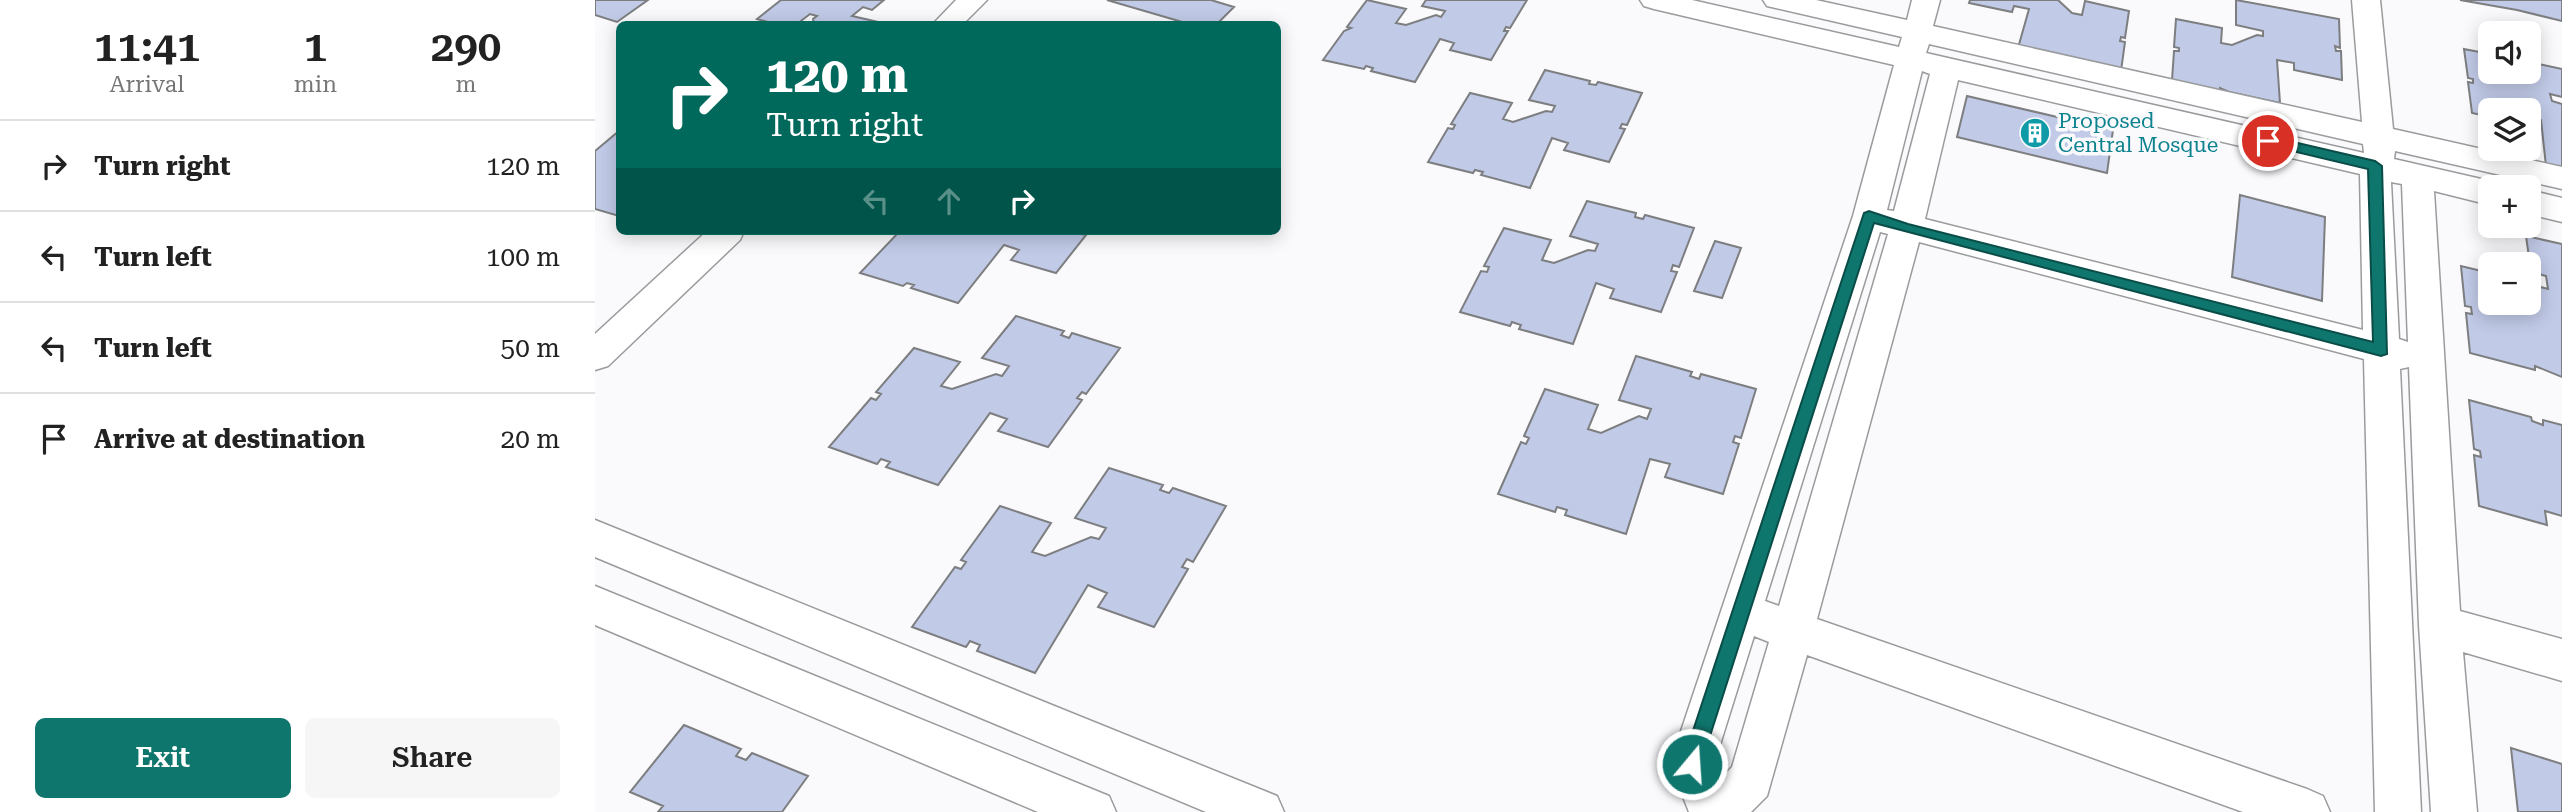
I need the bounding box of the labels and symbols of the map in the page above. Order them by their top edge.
place label: Proposed Central Mosque [2058,109,2218,157]
pin [2238,111,2298,171]
building icon: Proposed Central Mosque [2018,116,2052,150]
position arrow [1655,727,1729,801]

